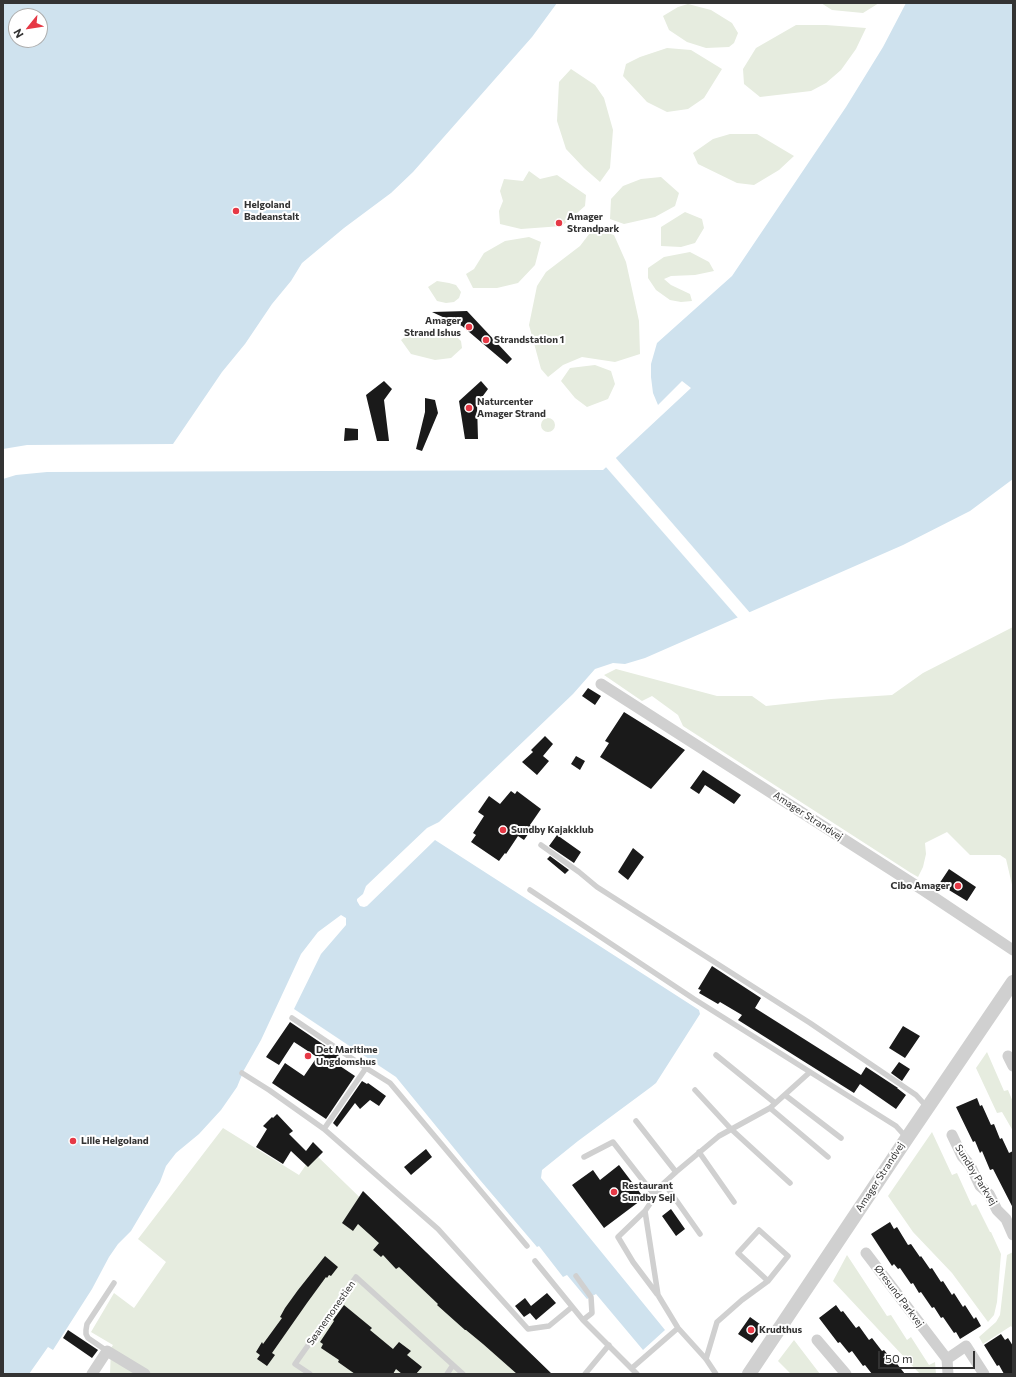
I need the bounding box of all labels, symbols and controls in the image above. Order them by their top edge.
north arrow [8,8,48,48]
text: N [10,27,26,41]
place label: Helgoland Badeanstalt [244,199,299,222]
marker: Helgoland Badeanstalt [231,206,241,216]
place label: Amager Strandpark [567,211,619,234]
marker: Amager Strandpark [554,218,564,228]
place label: Amager Strand Ishus [404,315,461,338]
marker: Amager Strand Ishus [464,322,474,332]
place label: Strandstation 1 [494,334,564,346]
marker: Strandstation 1 [481,335,491,345]
place label: Naturcenter Amager Strand [477,396,546,420]
marker: Naturcenter Amager Strand [464,403,474,413]
street label: Amager Strandvej [771,789,845,843]
place label: Sundby Kajakklub [511,824,594,836]
marker: Sundby Kajakklub [498,825,508,835]
place label: Cibo Amager [891,880,950,892]
marker: Cibo Amager [953,881,963,891]
place label: Det Maritime Ungdomshus [316,1044,377,1068]
marker: Det Maritime Ungdomshus [303,1051,313,1061]
place label: Lille Helgoland [81,1135,149,1147]
marker: Lille Helgoland [68,1136,78,1146]
street label: Amager Strandvej [853,1140,907,1214]
street label: Sundby Parkvej [952,1142,1000,1208]
place label: Restaurant Sundby Sejl [622,1180,675,1204]
marker: Restaurant Sundby Sejl [609,1187,619,1197]
street label: Øresund Parkvej [872,1263,926,1329]
street label: Søanemonestien [304,1278,358,1348]
place label: Krudthus [759,1324,802,1336]
marker: Krudthus [746,1325,756,1335]
scale bar [880,1343,977,1369]
text: 50 m [885,1351,913,1365]

